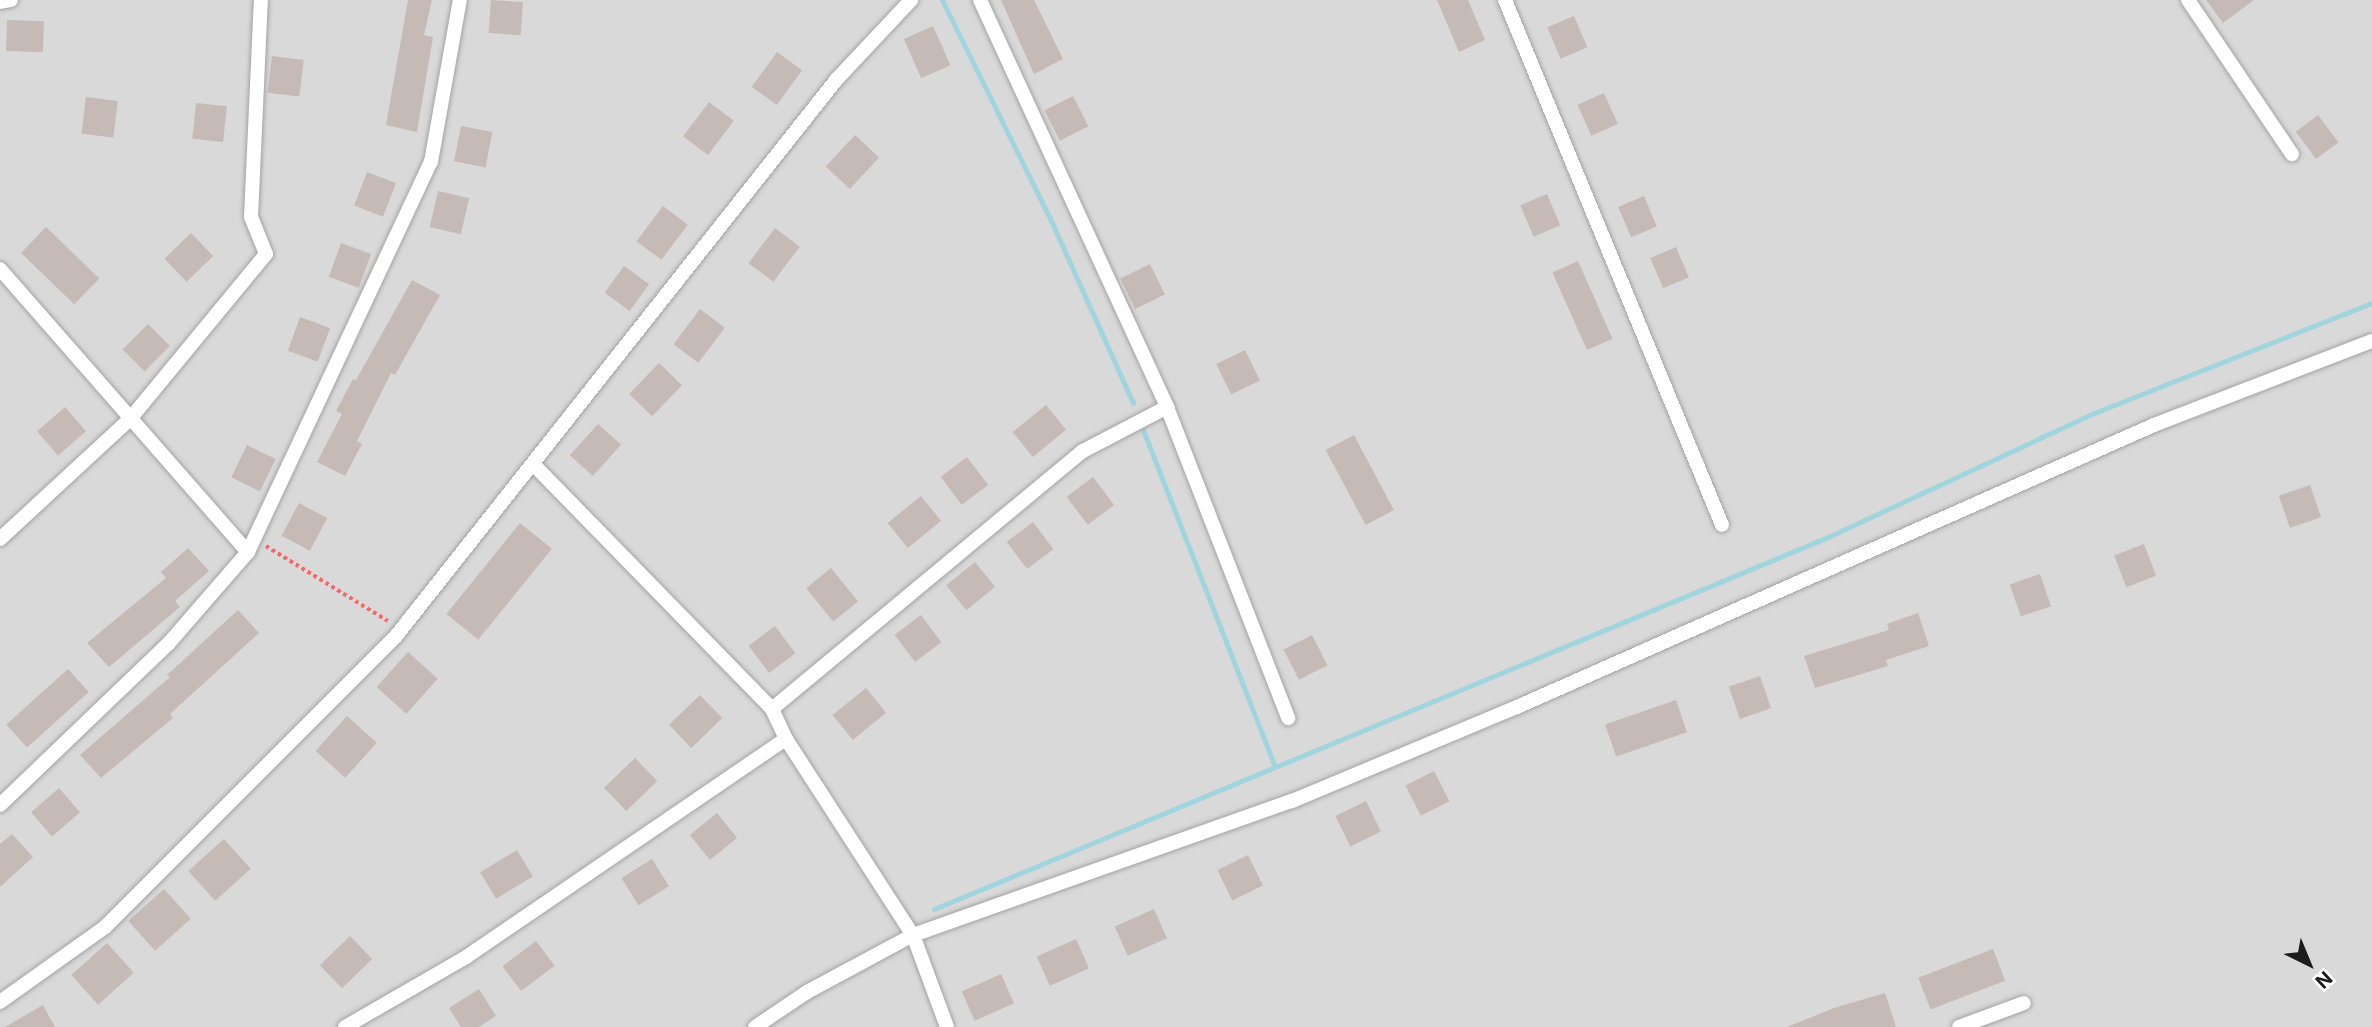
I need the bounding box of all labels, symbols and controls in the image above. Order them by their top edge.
north arrow [2274,929,2344,999]
text: N [2311,966,2337,993]

